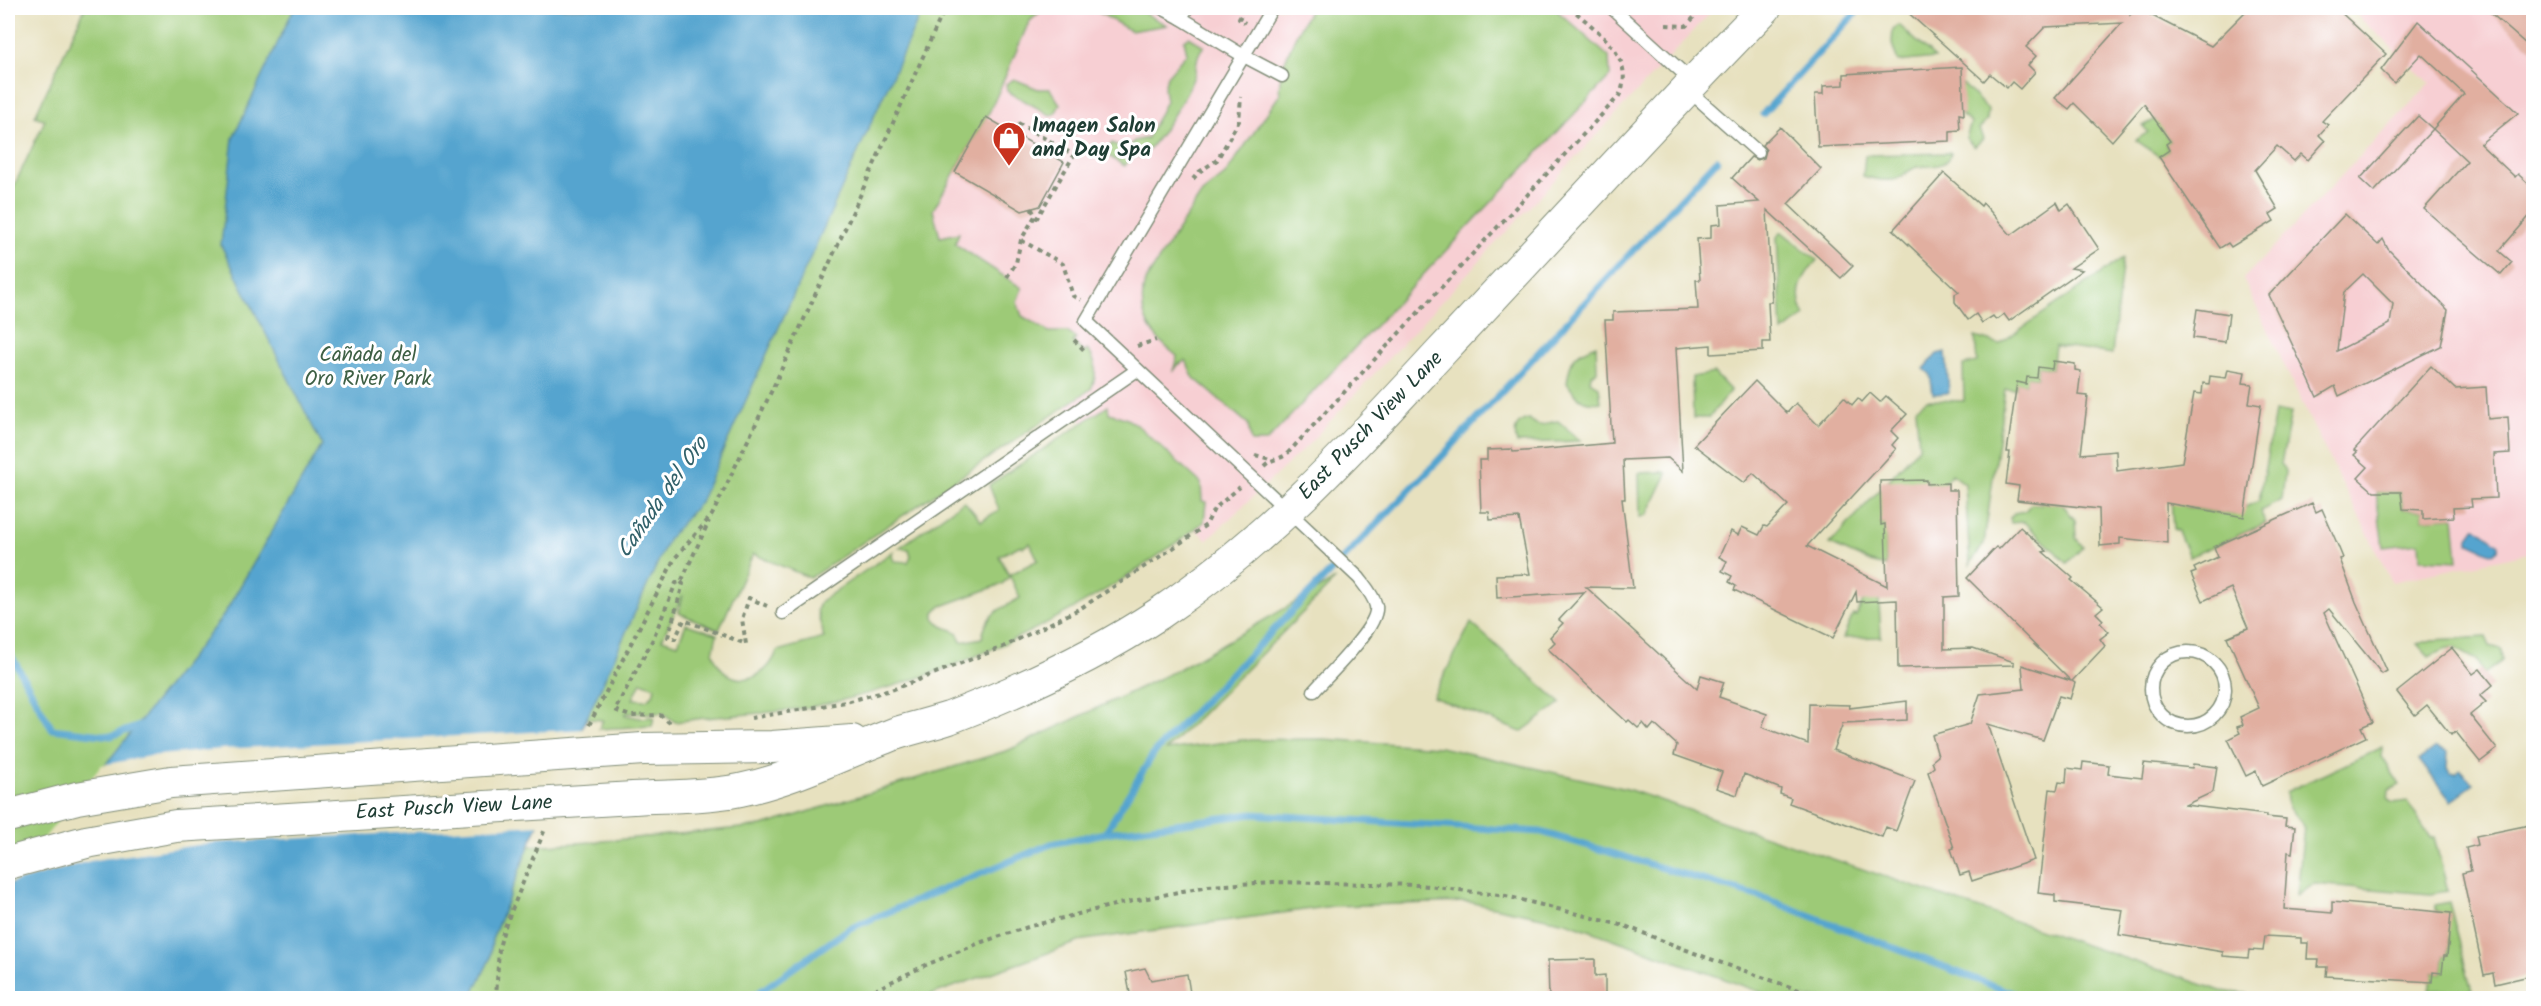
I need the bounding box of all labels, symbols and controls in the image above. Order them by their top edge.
place label: Imagen Salon and Day Spa [1032,110,1156,167]
shop icon: Imagen Salon and Day Spa [991,120,1027,167]
park label: Cañada del Oro River Park [305,339,432,396]
street label: East Pusch View Lane [1291,343,1452,508]
water label: Cañada del Oro [608,428,719,566]
street label: East Pusch View Lane [355,786,554,830]

